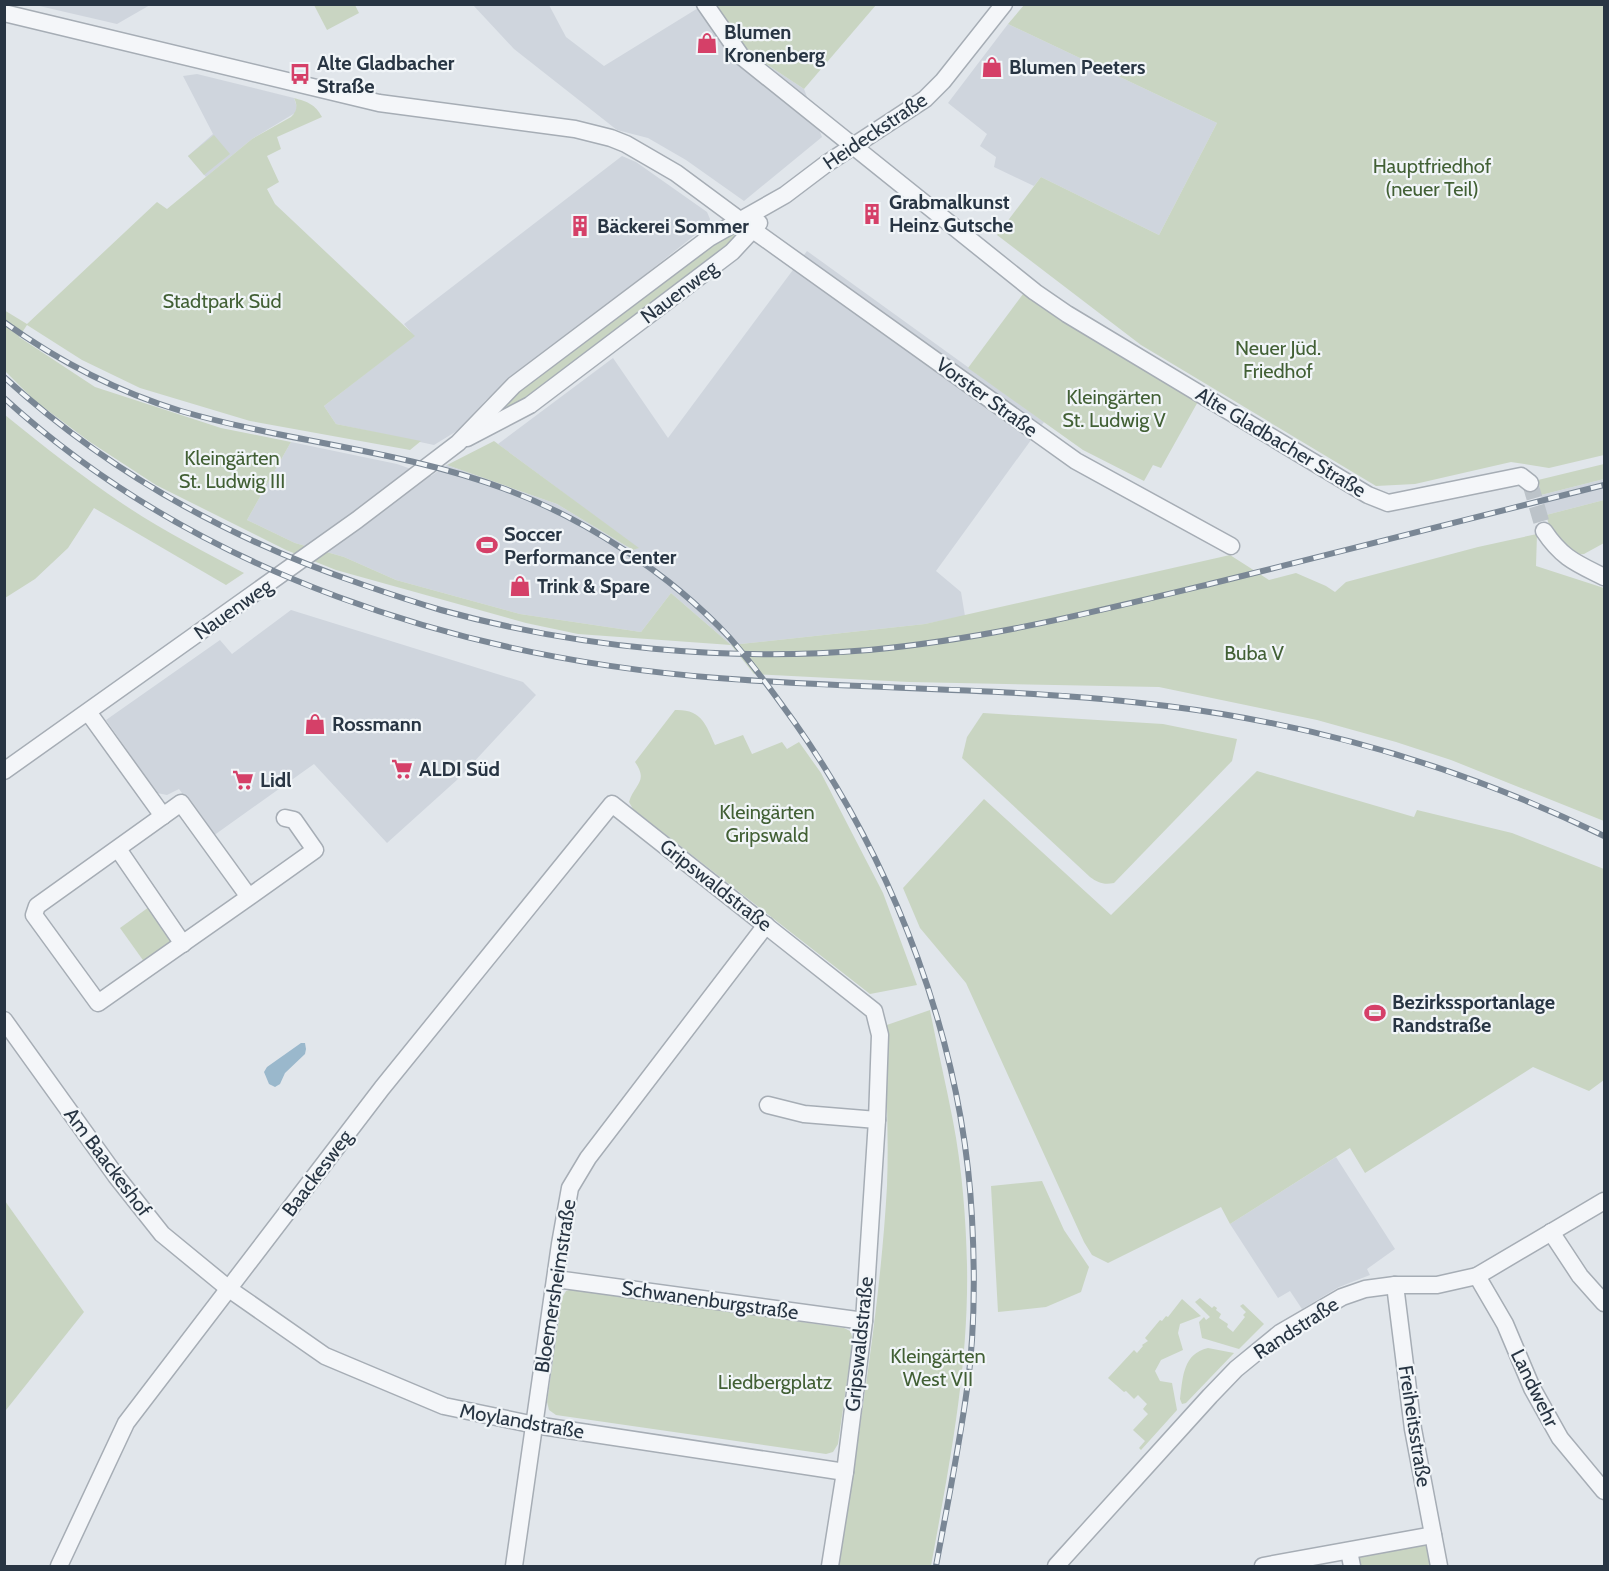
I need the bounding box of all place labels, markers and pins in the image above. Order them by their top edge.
place label: Blumen Kronenberg [724,20,825,67]
shop icon: Blumen Kronenberg [695,31,719,55]
place label: Alte Gladbacher Straße [317,51,455,98]
shop icon: Blumen Peeters [980,55,1004,79]
place label: Blumen Peeters [1009,55,1145,79]
bus stop icon: Alte Gladbacher Straße [288,62,312,86]
place label: Grabmalkunst Heinz Gutsche [889,190,1013,237]
building icon: Grabmalkunst Heinz Gutsche [860,202,884,226]
building icon: Bäckerei Sommer [568,214,592,238]
place label: Bäckerei Sommer [597,214,749,238]
place label: Soccer Performance Center [504,522,677,569]
sports icon: Soccer Performance Center [475,533,499,557]
shop icon: Trink & Spare [508,574,532,598]
place label: Trink & Spare [537,574,650,598]
shop icon: Rossmann [303,712,327,736]
place label: Rossmann [332,712,422,736]
supermarket icon: ALDI Süd [390,757,414,781]
place label: ALDI Süd [419,757,500,781]
supermarket icon: Lidl [231,768,255,792]
place label: Lidl [260,768,291,792]
place label: Bezirkssportanlage Randstraße [1392,990,1555,1037]
sports icon: Bezirkssportanlage Randstraße [1363,1001,1387,1025]

